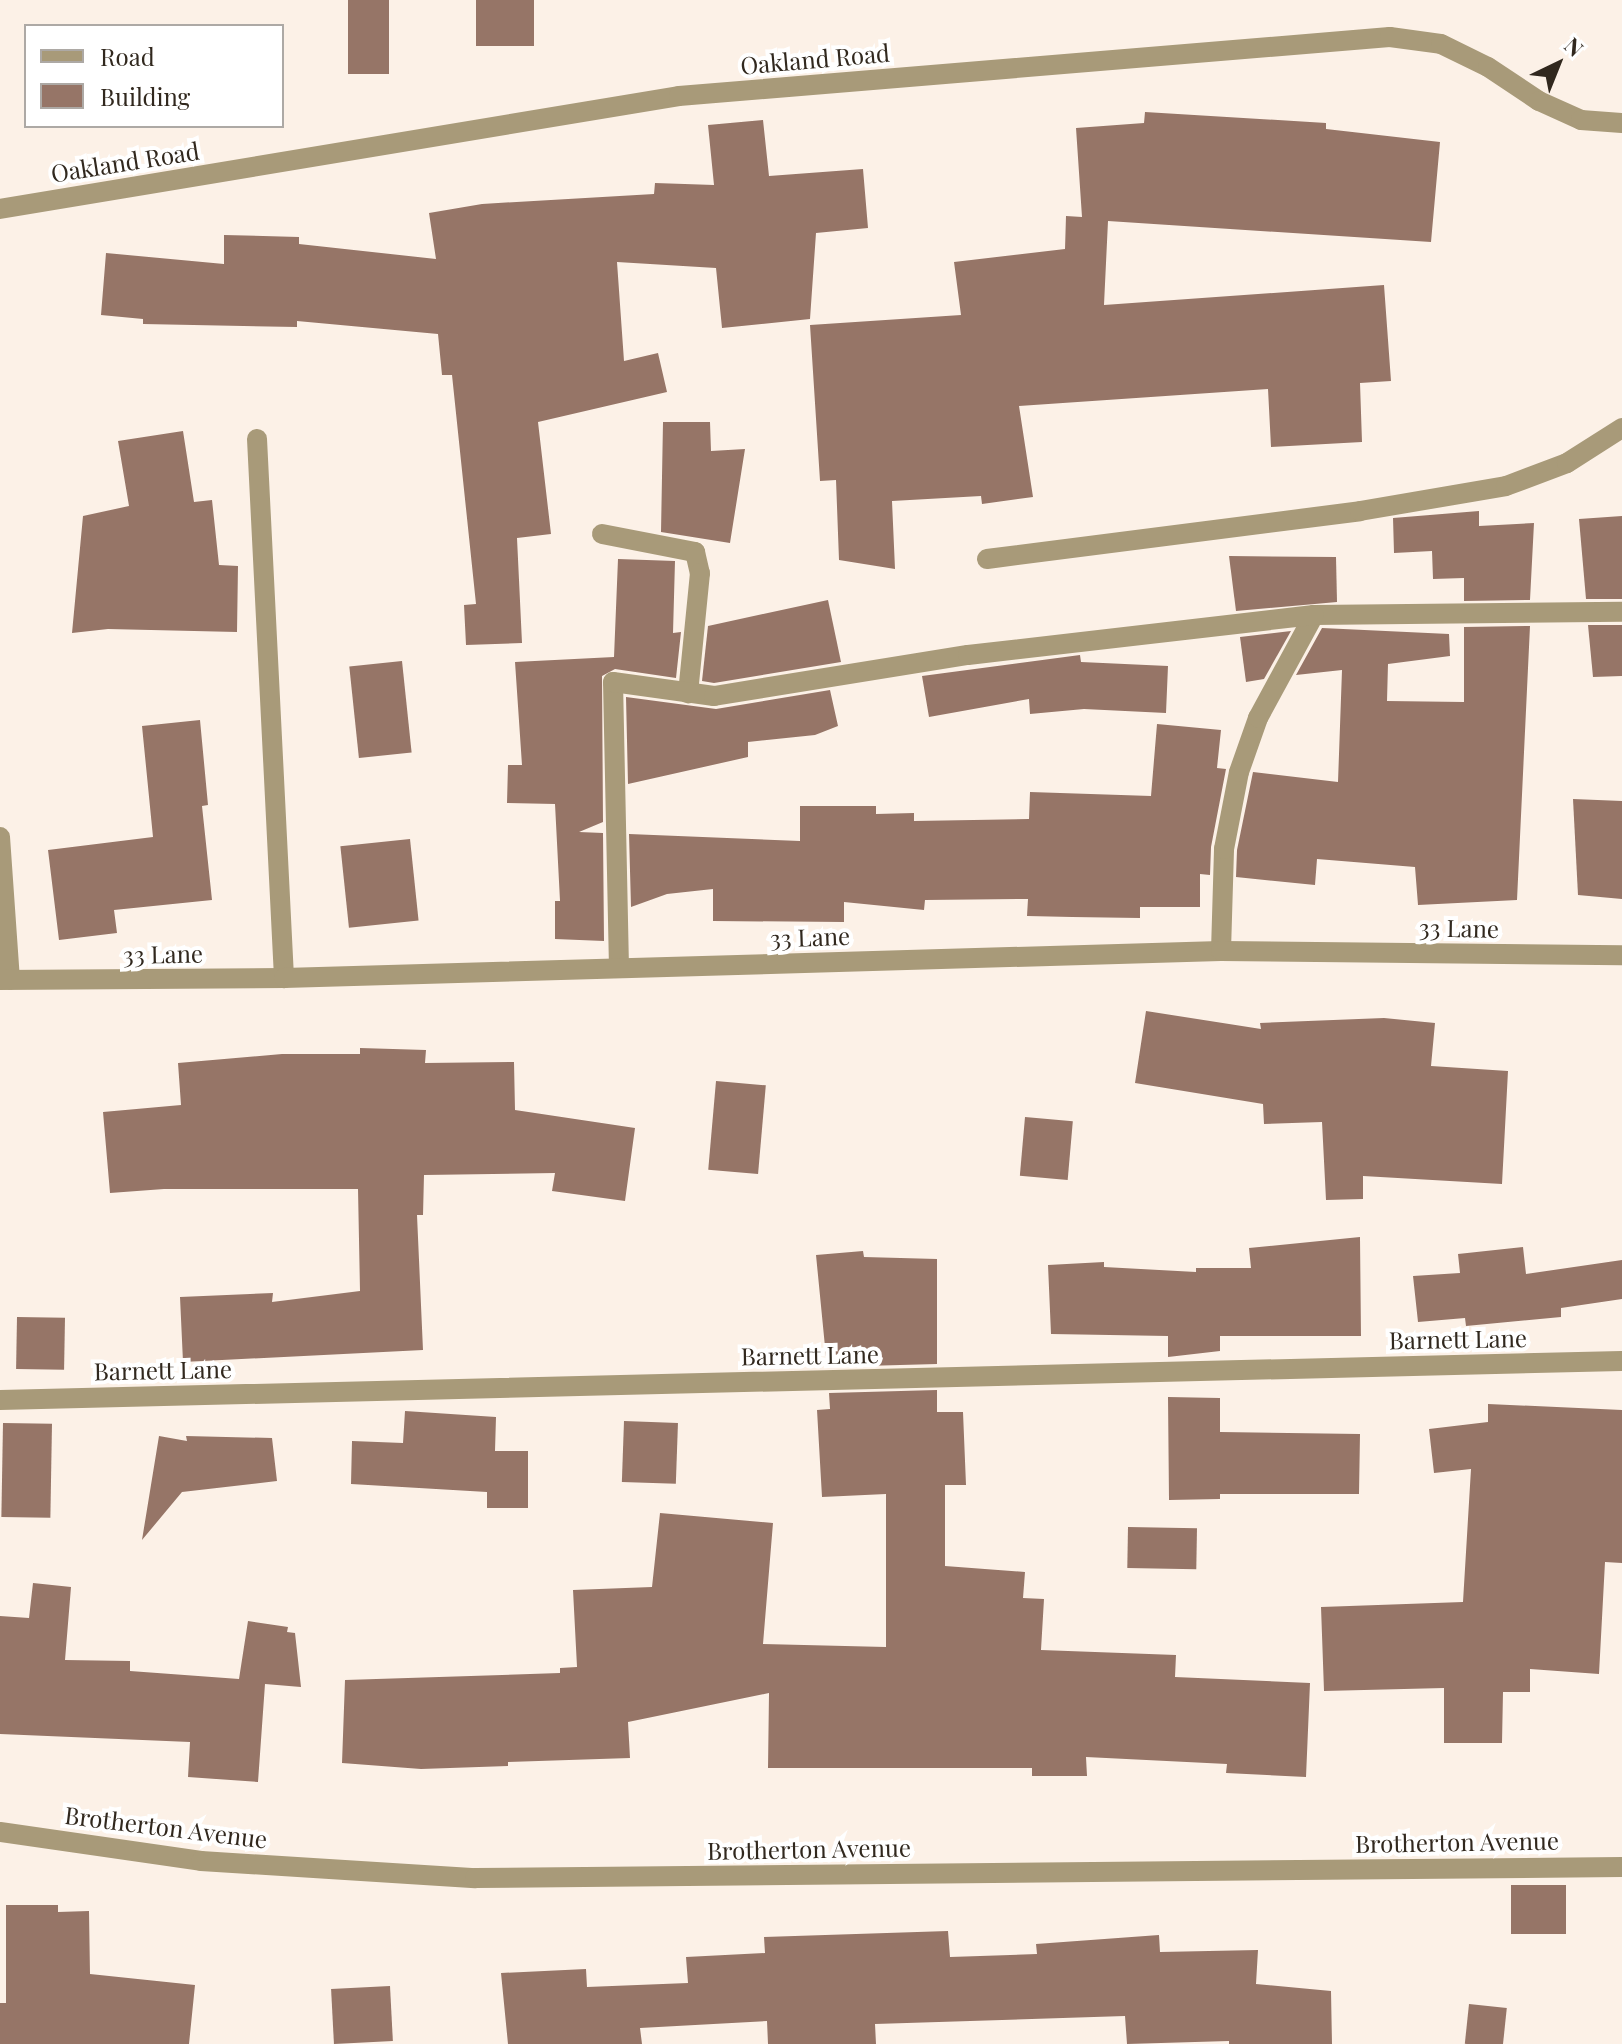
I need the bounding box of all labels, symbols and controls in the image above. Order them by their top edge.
legend [24,24,284,128]
north arrow [1518,24,1598,104]
text: N [1558,30,1590,63]
street label: Oakland Road [739,38,891,80]
text: Road [100,40,155,72]
text: Building [100,80,190,112]
street label: Oakland Road [49,136,201,188]
street label: 33 Lane [1419,913,1499,943]
street label: 33 Lane [769,921,851,953]
street label: 33 Lane [123,939,203,969]
street label: Barnett Lane [1388,1323,1528,1355]
street label: Barnett Lane [740,1339,880,1371]
street label: Barnett Lane [93,1354,233,1386]
street label: Brotherton Avenue [63,1800,269,1854]
street label: Brotherton Avenue [1354,1826,1560,1858]
street label: Brotherton Avenue [706,1833,912,1865]

